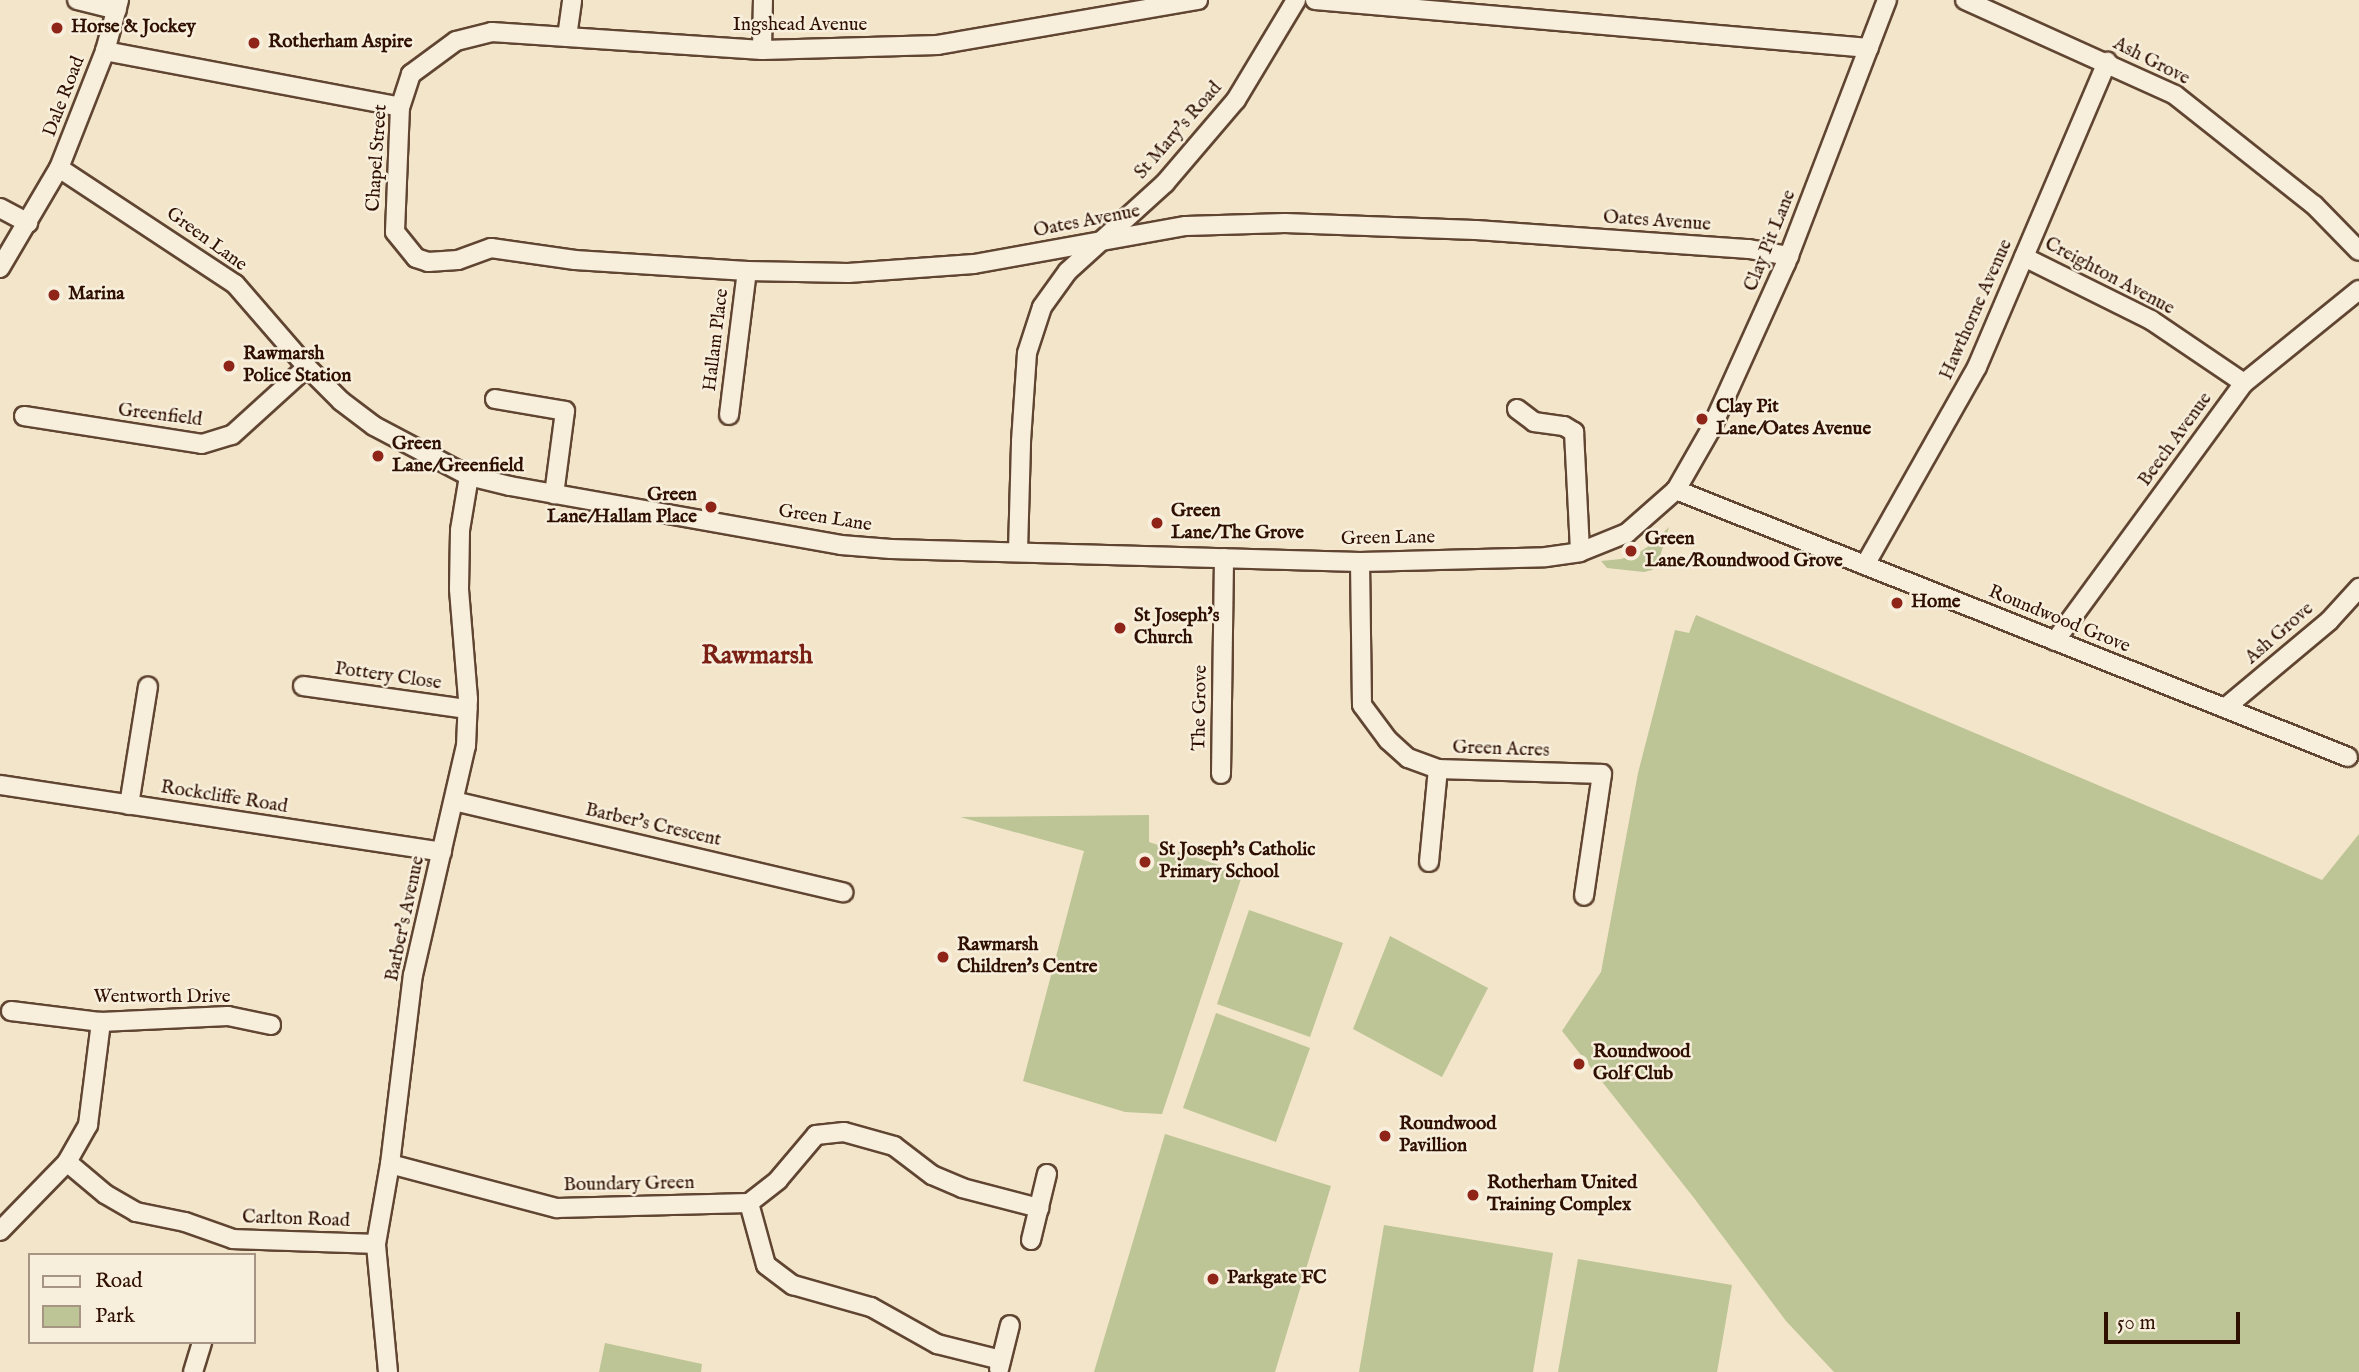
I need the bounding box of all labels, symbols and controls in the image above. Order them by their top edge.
street label: Ingshead Avenue [733,15,867,37]
place label: Horse & Jockey [71,17,196,39]
marker: Horse & Jockey [49,20,65,36]
place label: Rotherham Aspire [268,32,412,54]
street label: Ash Grove [2109,33,2193,91]
marker: Rotherham Aspire [246,35,262,51]
street label: Dale Road [39,54,91,140]
street label: St Mary's Road [1130,78,1228,184]
street label: Chapel Street [363,104,393,212]
street label: Clay Pit Lane [1740,187,1802,295]
street label: Oates Avenue [1032,200,1142,244]
street label: Green Lane [161,203,251,277]
street label: Oates Avenue [1602,207,1712,237]
street label: Creighton Avenue [2040,233,2178,321]
street label: Hawthorne Avenue [1936,236,2018,384]
place label: Marina [68,284,124,306]
marker: Marina [46,287,62,303]
street label: Hallam Place [699,287,735,393]
place label: Rawmarsh Police Station [243,344,351,388]
marker: Rawmarsh Police Station [221,358,237,374]
street label: Beech Avenue [2134,389,2218,491]
place label: Clay Pit Lane/Oates Avenue [1716,397,1871,441]
street label: Greenfield [117,400,203,432]
marker: Clay Pit Lane/Oates Avenue [1694,411,1710,427]
place label: Green Lane/Greenfield [392,434,524,478]
marker: Green Lane/Greenfield [370,448,386,464]
place label: Green Lane/Hallam Place [547,485,697,529]
marker: Green Lane/Hallam Place [703,499,719,515]
street label: Green Lane [777,500,873,538]
place label: Green Lane/The Grove [1171,501,1304,545]
marker: Green Lane/The Grove [1149,515,1165,531]
street label: Green Lane [1341,527,1435,551]
place label: Green Lane/Roundwood Grove [1645,529,1843,573]
marker: Green Lane/Roundwood Grove [1623,543,1639,559]
street label: Roundwood Grove [1985,581,2133,659]
place label: Home [1911,592,1961,614]
marker: Home [1889,595,1905,611]
street label: Ash Grove [2241,598,2319,670]
place label: St Joseph's Church [1134,606,1219,650]
marker: St Joseph's Church [1112,620,1128,636]
district label: Rawmarsh [701,640,813,672]
street label: Pottery Close [333,658,443,696]
street label: The Grove [1189,665,1213,751]
street label: Green Acres [1452,737,1550,763]
street label: Rockcliffe Road [159,777,289,819]
street label: Barber's Crescent [583,799,723,853]
place label: St Joseph's Catholic Primary School [1159,840,1315,884]
street label: Barber's Avenue [382,854,430,984]
marker: St Joseph's Catholic Primary School [1137,854,1153,870]
place label: Rawmarsh Children's Centre [957,935,1097,979]
marker: Rawmarsh Children's Centre [935,949,951,965]
street label: Wentworth Drive [93,987,231,1009]
place label: Roundwood Golf Club [1593,1042,1690,1086]
marker: Roundwood Golf Club [1571,1056,1587,1072]
place label: Roundwood Pavillion [1399,1114,1496,1158]
marker: Roundwood Pavillion [1377,1128,1393,1144]
street label: Boundary Green [563,1172,695,1198]
place label: Rotherham United Training Complex [1487,1173,1637,1217]
marker: Rotherham United Training Complex [1465,1187,1481,1203]
street label: Carlton Road [242,1207,350,1233]
legend [28,1253,256,1344]
text: Road [95,1268,142,1295]
place label: Parkgate FC [1227,1268,1327,1290]
marker: Parkgate FC [1205,1271,1221,1287]
scale bar [2107,1298,2244,1342]
text: Park [95,1303,135,1330]
text: 50 m [2117,1310,2156,1337]

